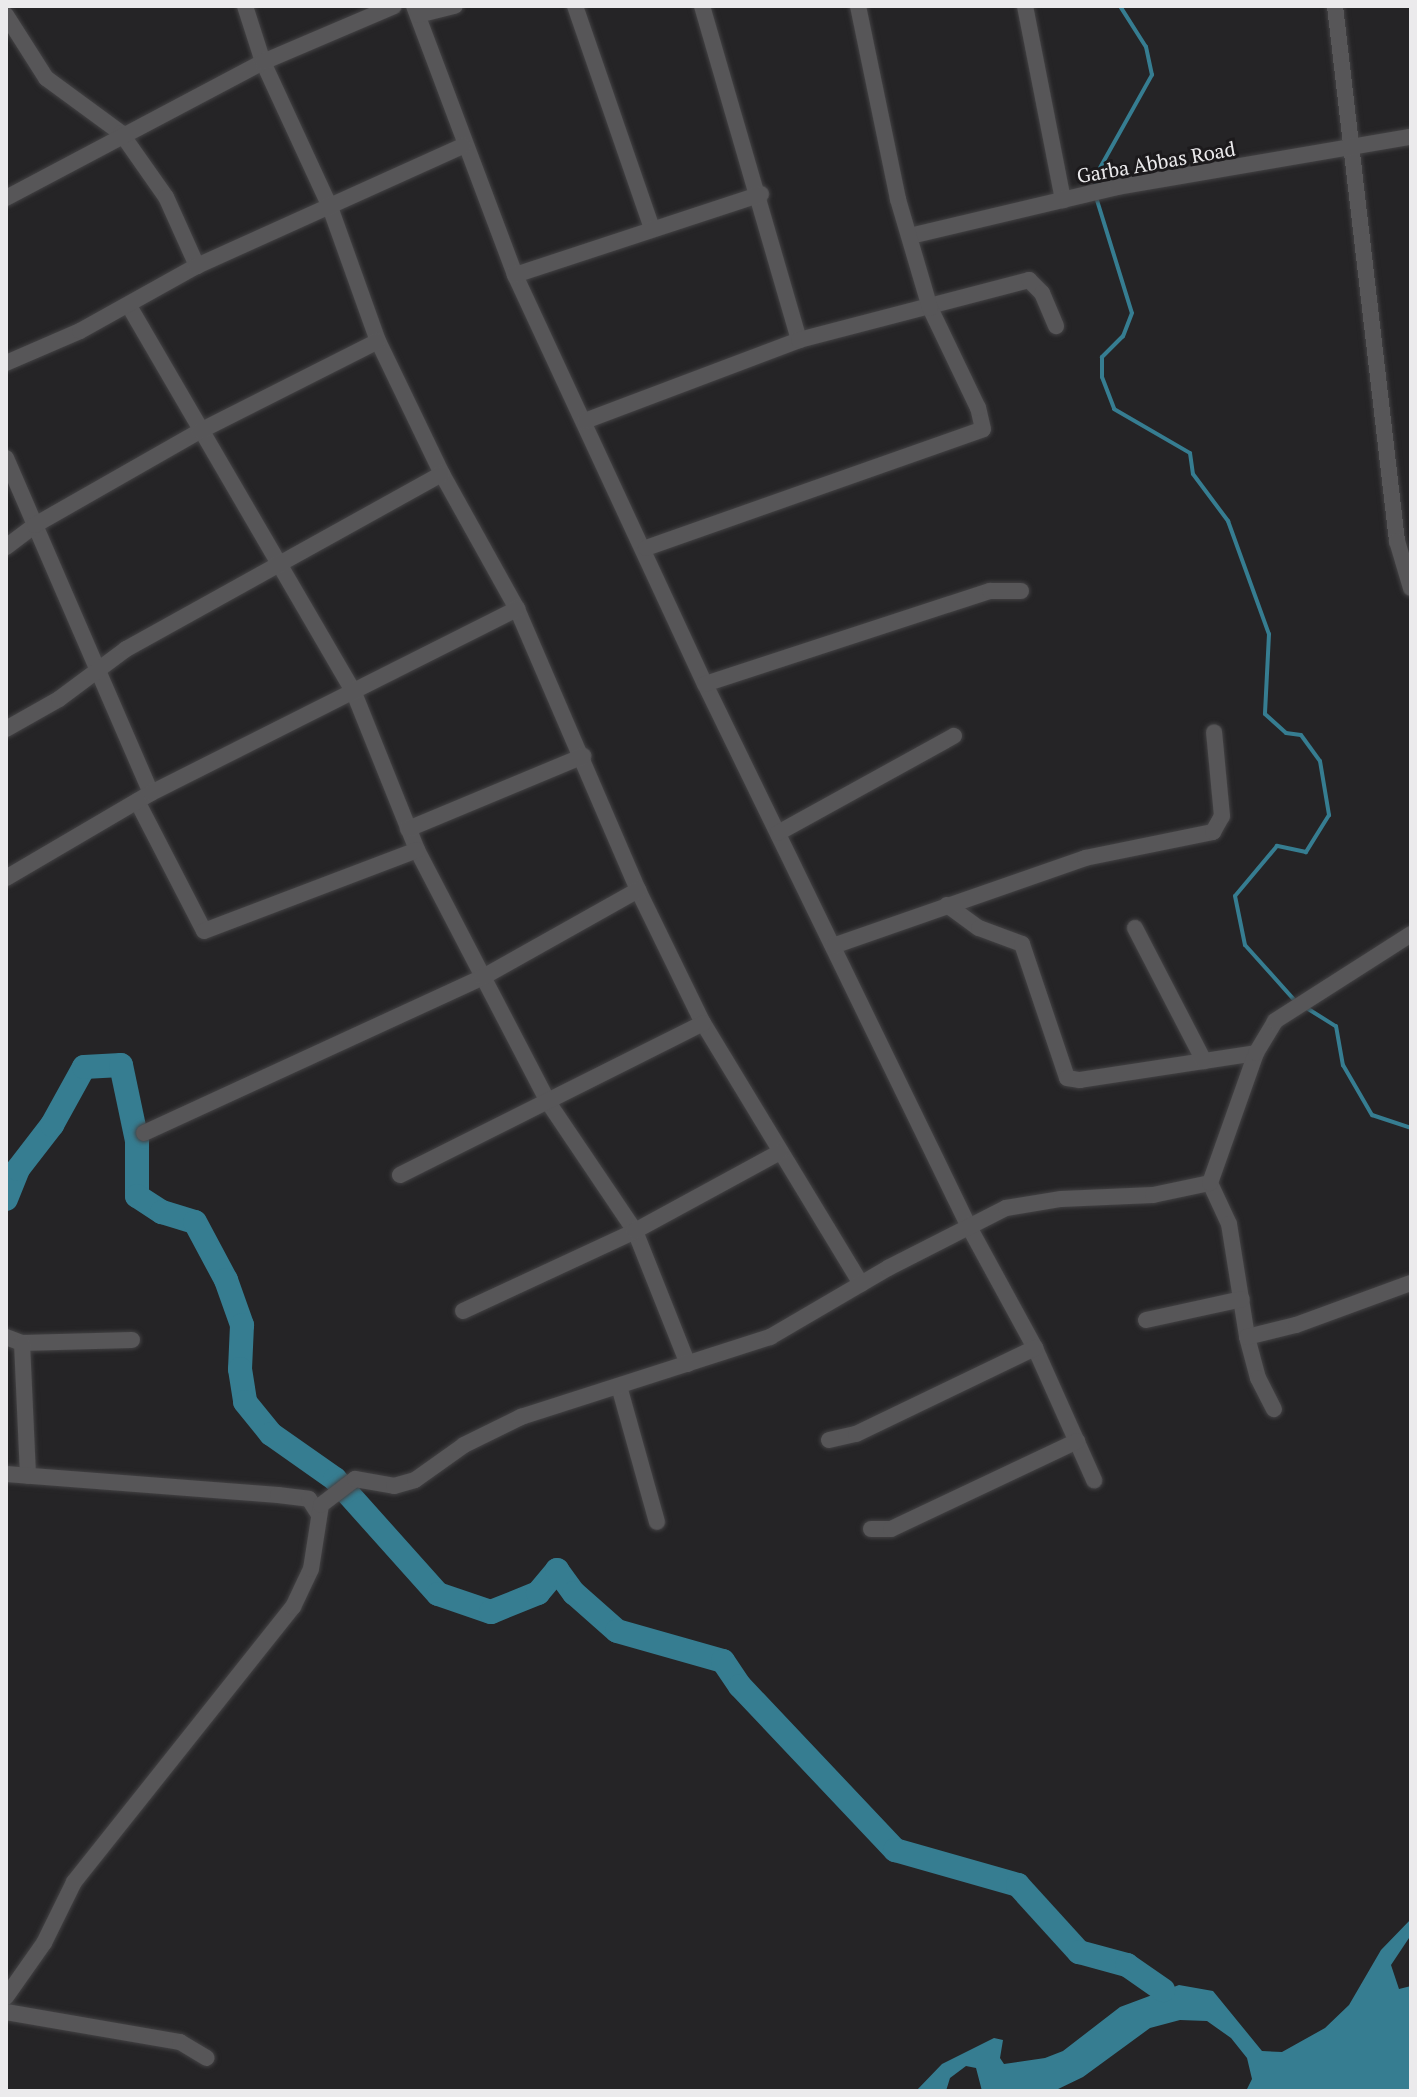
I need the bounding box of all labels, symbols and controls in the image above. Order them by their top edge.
street label: Garba Abbas Road [1075,136,1237,188]

